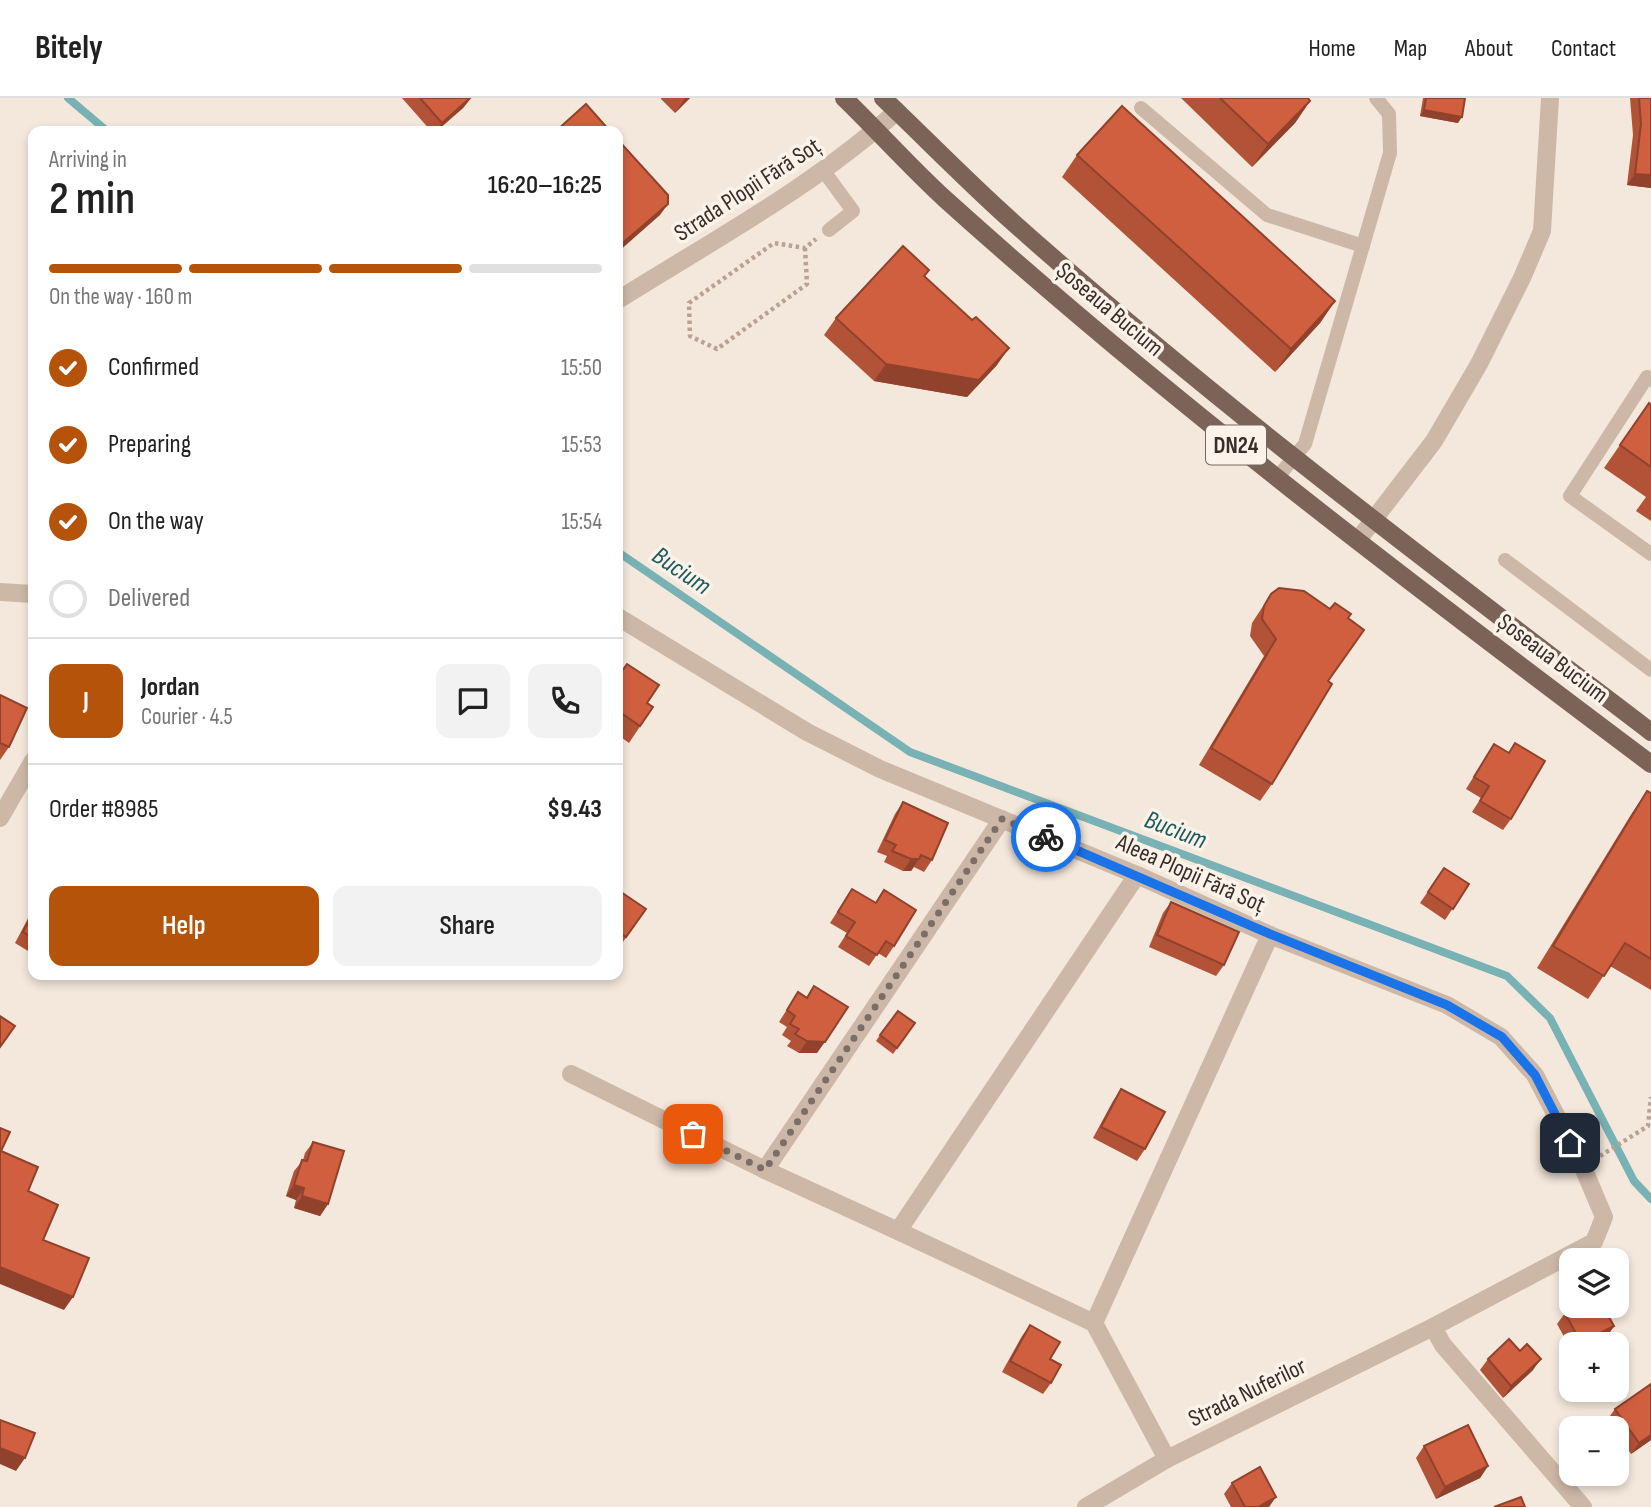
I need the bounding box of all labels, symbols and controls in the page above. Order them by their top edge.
text: Bitely [35,28,103,68]
text: Home [1308,34,1356,63]
text: Map [1394,34,1427,63]
text: About [1465,34,1513,63]
text: Contact [1551,34,1616,63]
street label: Strada Plopii Fără Soț [669,131,826,248]
text: Arriving in [49,146,127,174]
text: 16:20–16:25 [488,170,602,201]
text: 2 min [49,172,135,227]
street label: Șoseaua Bucium [1050,256,1169,363]
text: On the way · 160 m [49,283,192,311]
icon: check [49,349,87,387]
text: Confirmed [108,352,199,383]
text: 15:50 [561,354,602,382]
icon: check [49,426,87,464]
road number: DN24 [1206,426,1266,464]
text: Preparing [108,429,191,460]
text: 15:53 [562,431,602,459]
icon: check [49,503,87,541]
text: On the way [108,506,204,537]
text: 15:54 [561,508,602,536]
water label: Bucium [646,541,716,602]
text: Delivered [108,583,190,614]
street label: Șoseaua Bucium [1492,607,1614,709]
button: chat [436,664,510,738]
button: phone [528,664,602,738]
text: Jordan [141,672,199,703]
text: J [83,686,89,717]
text: Courier · 4.5 [141,703,233,731]
text: Order #8985 [49,794,158,825]
text: $9.43 [547,794,602,825]
courier [1011,802,1081,872]
water label: Bucium [1140,804,1211,856]
icon: bike [1027,818,1065,856]
street label: Aleea Plopii Fără Soț [1111,827,1270,919]
button: Help [49,886,319,966]
button: Share [333,886,602,966]
pin [663,1104,723,1164]
pin [1540,1113,1600,1173]
icon: bag [674,1115,712,1153]
icon: home [1551,1124,1589,1162]
map controls [1559,1248,1629,1486]
button: layers [1559,1248,1629,1318]
button: + [1559,1332,1629,1402]
street label: Strada Nuferilor [1184,1351,1311,1433]
button: − [1559,1416,1629,1486]

